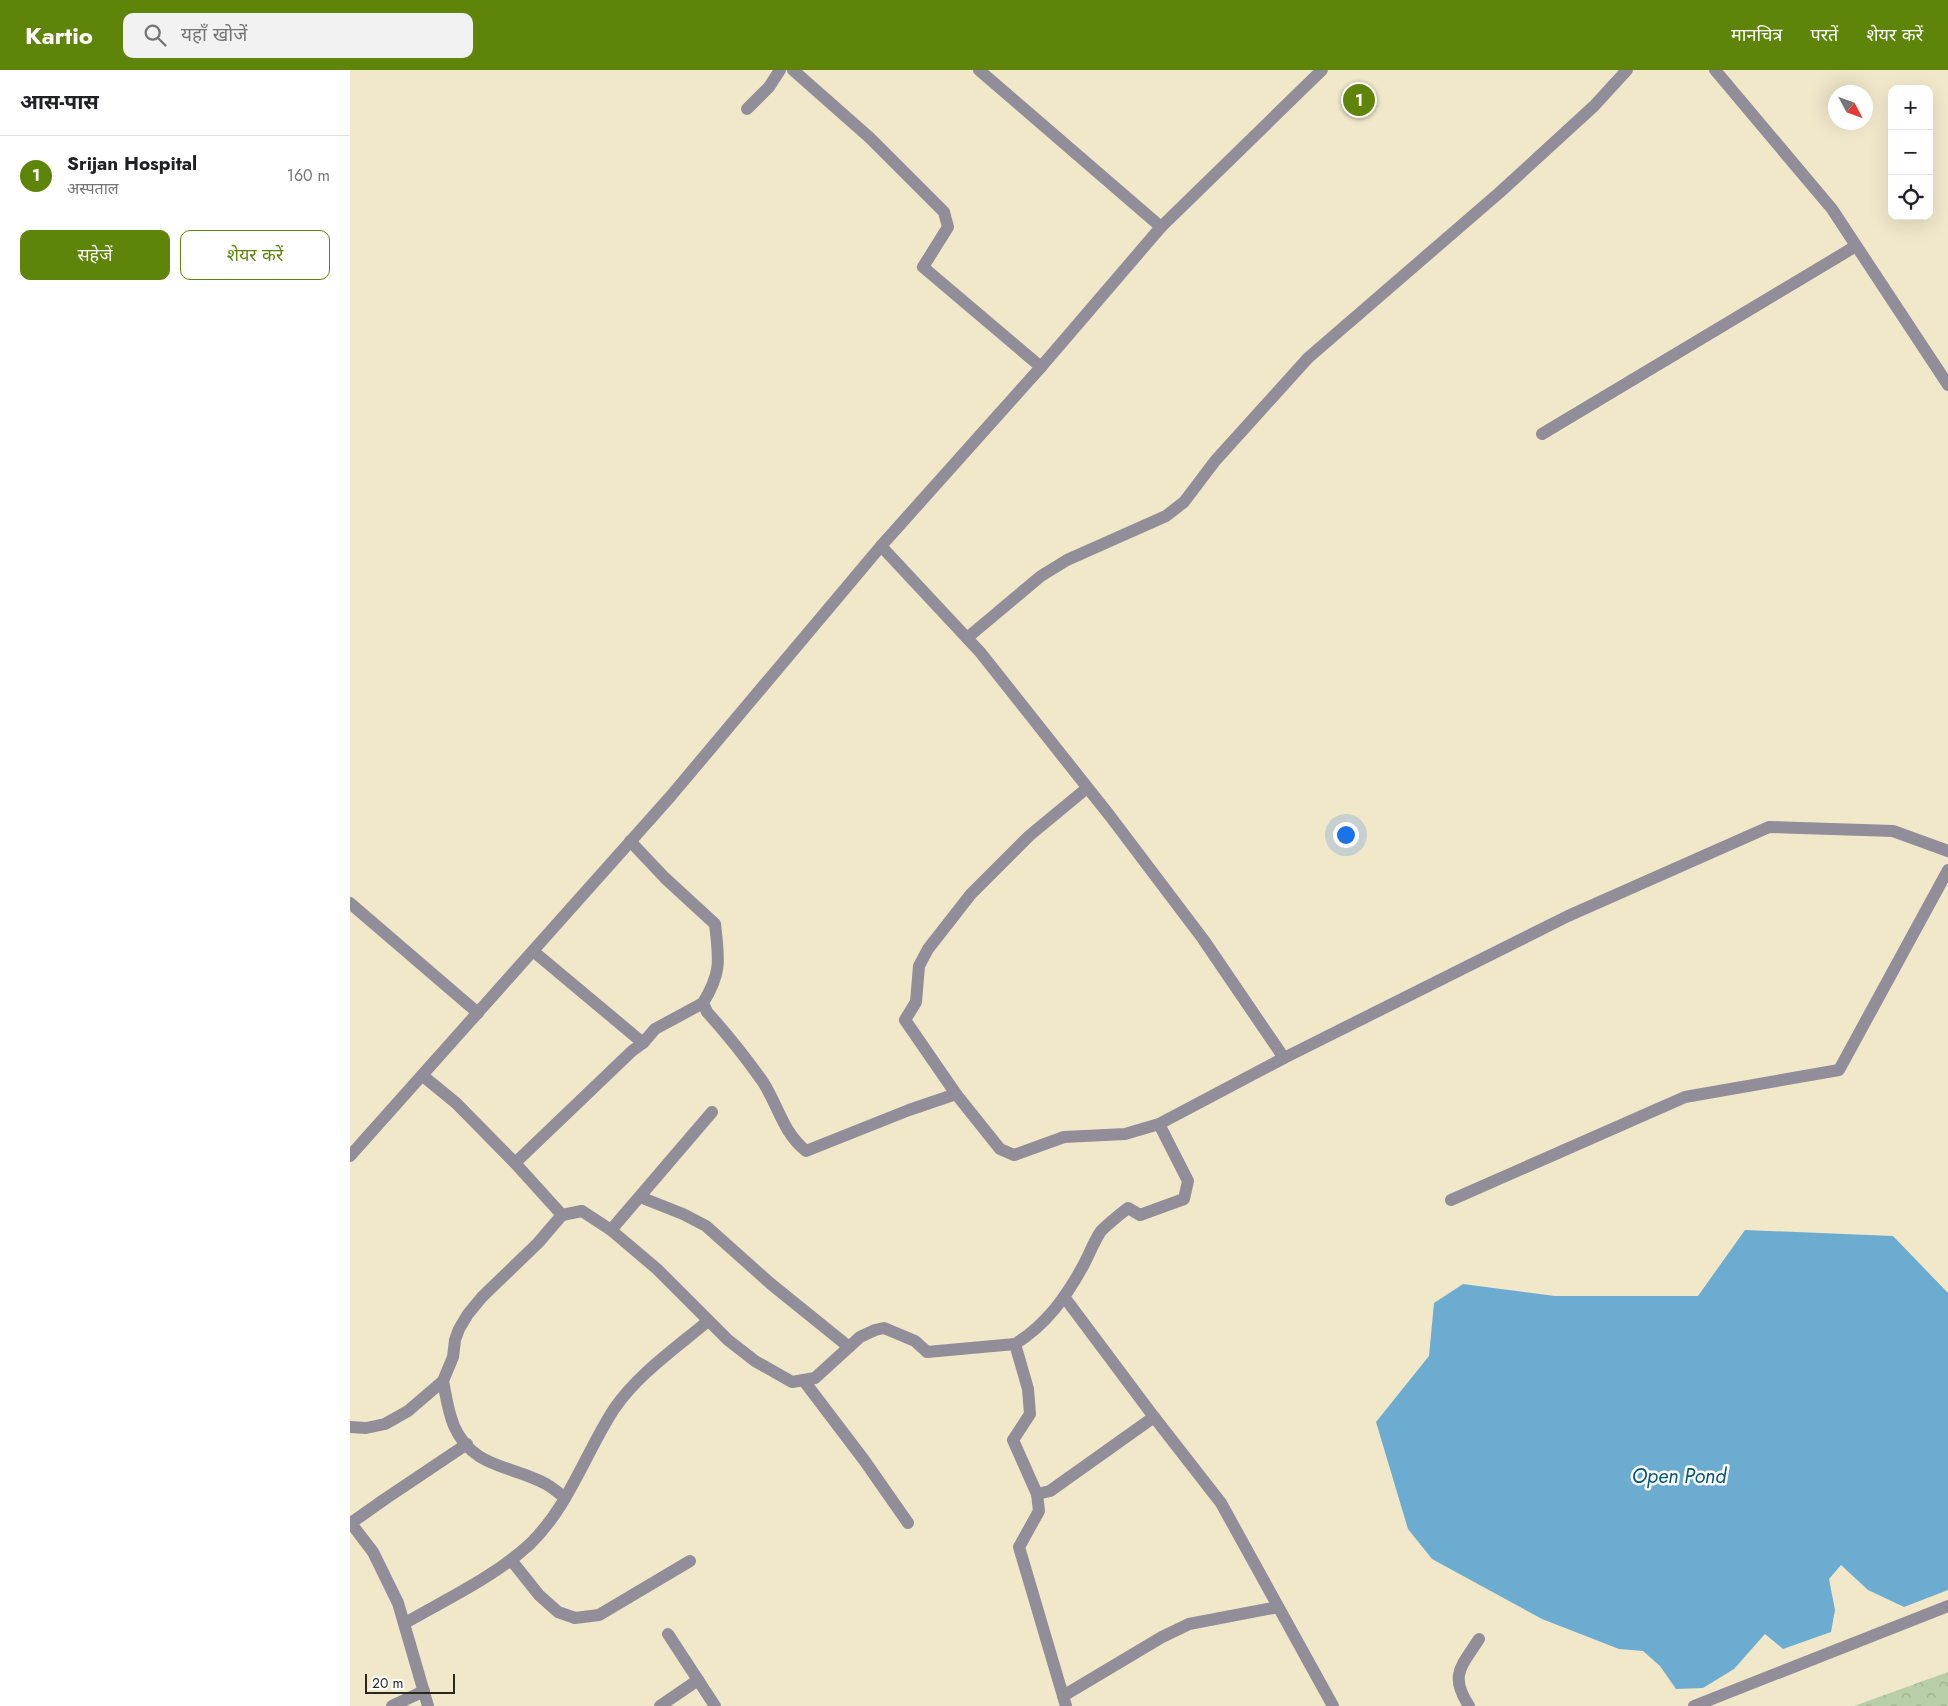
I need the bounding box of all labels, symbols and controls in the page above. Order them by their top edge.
search box [123,13,473,58]
text: Kartio [25,18,93,53]
icon: search [141,21,169,49]
text: यहाँ खोजें [181,21,247,48]
text: मानचित्र [1731,22,1783,48]
text: परतें [1811,22,1838,48]
text: शेयर करें [1866,22,1923,48]
pin: 1 [1343,81,1375,119]
north arrow [1828,85,1873,130]
map controls [1888,85,1933,220]
button: + [1888,85,1933,130]
text: आस-पास [20,87,99,117]
button: − [1888,130,1933,175]
text: Srijan Hospital [67,150,197,177]
text: 1 [32,164,40,187]
text: 160 m [287,164,330,187]
button: locate [1888,175,1933,220]
text: अस्पताल [67,177,119,200]
button: सहेजें [20,230,170,280]
button: शेयर करें [180,230,330,280]
your location [1333,822,1359,848]
water label: Open Pond [1632,1462,1727,1491]
scale bar [365,1671,455,1694]
text: 20 m [372,1673,404,1693]

